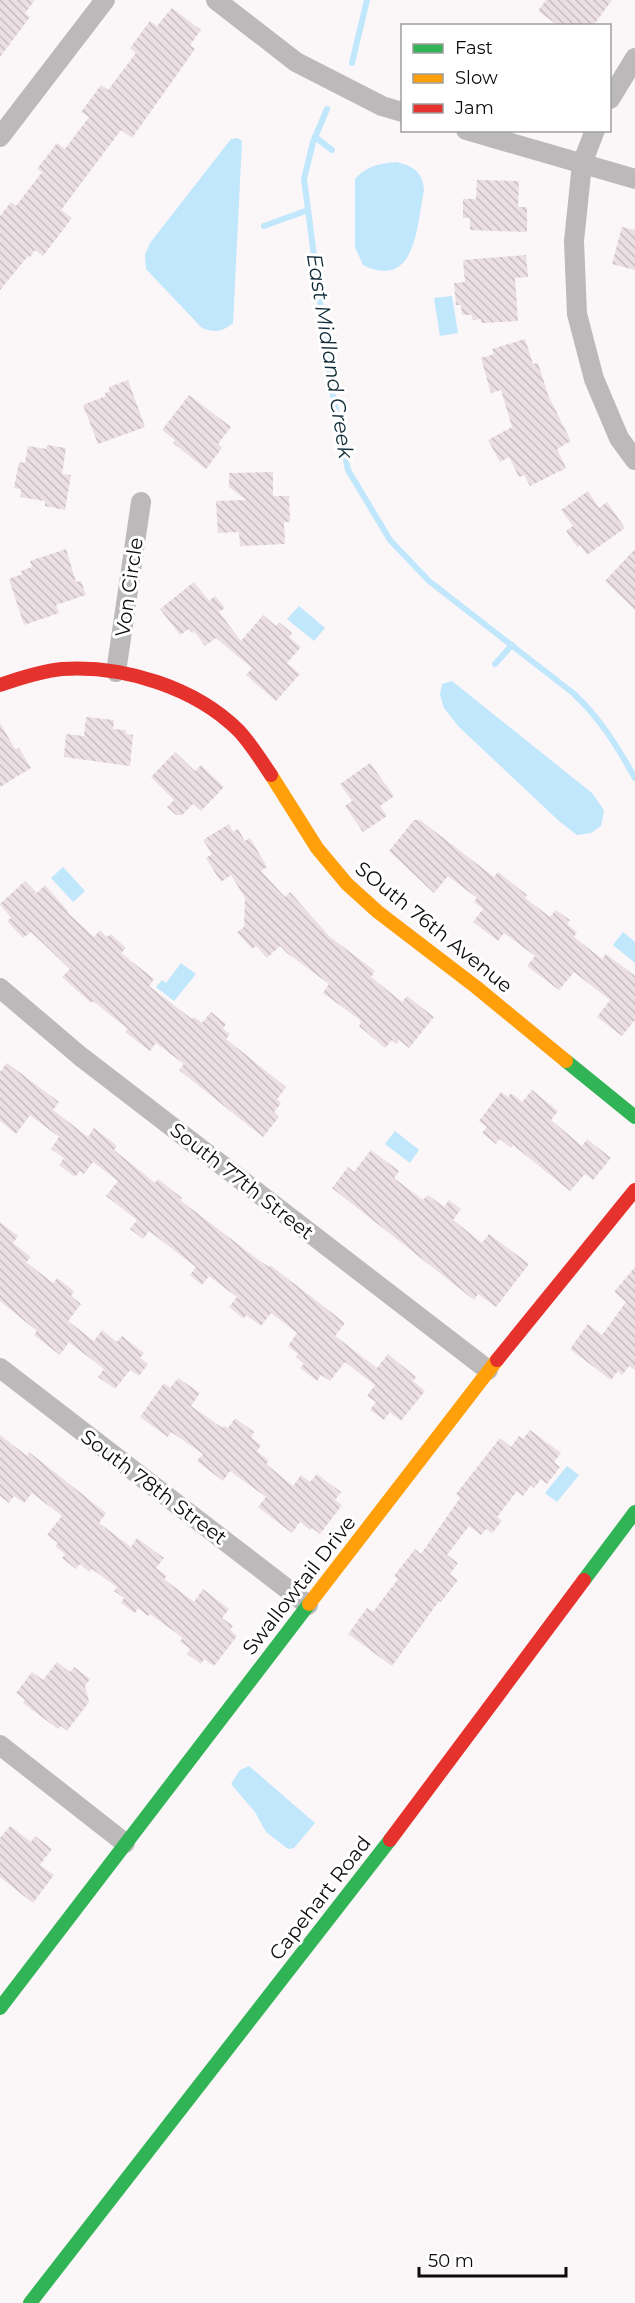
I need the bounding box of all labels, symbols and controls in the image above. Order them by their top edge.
legend [401,24,611,132]
text: Fast [455,37,493,59]
text: Slow [455,67,498,89]
text: Jam [454,97,494,119]
water label: East Midland Creek [302,252,359,462]
street label: Von Circle [110,536,148,638]
street label: SOuth 76th Avenue [351,856,517,998]
street label: South 77th Street [165,1117,319,1245]
street label: South 78th Street [76,1424,232,1550]
street label: Swallowtail Drive [237,1511,361,1659]
street label: Capehart Road [264,1831,376,1965]
scale bar [419,2240,566,2278]
text: 50 m [428,2250,474,2272]

